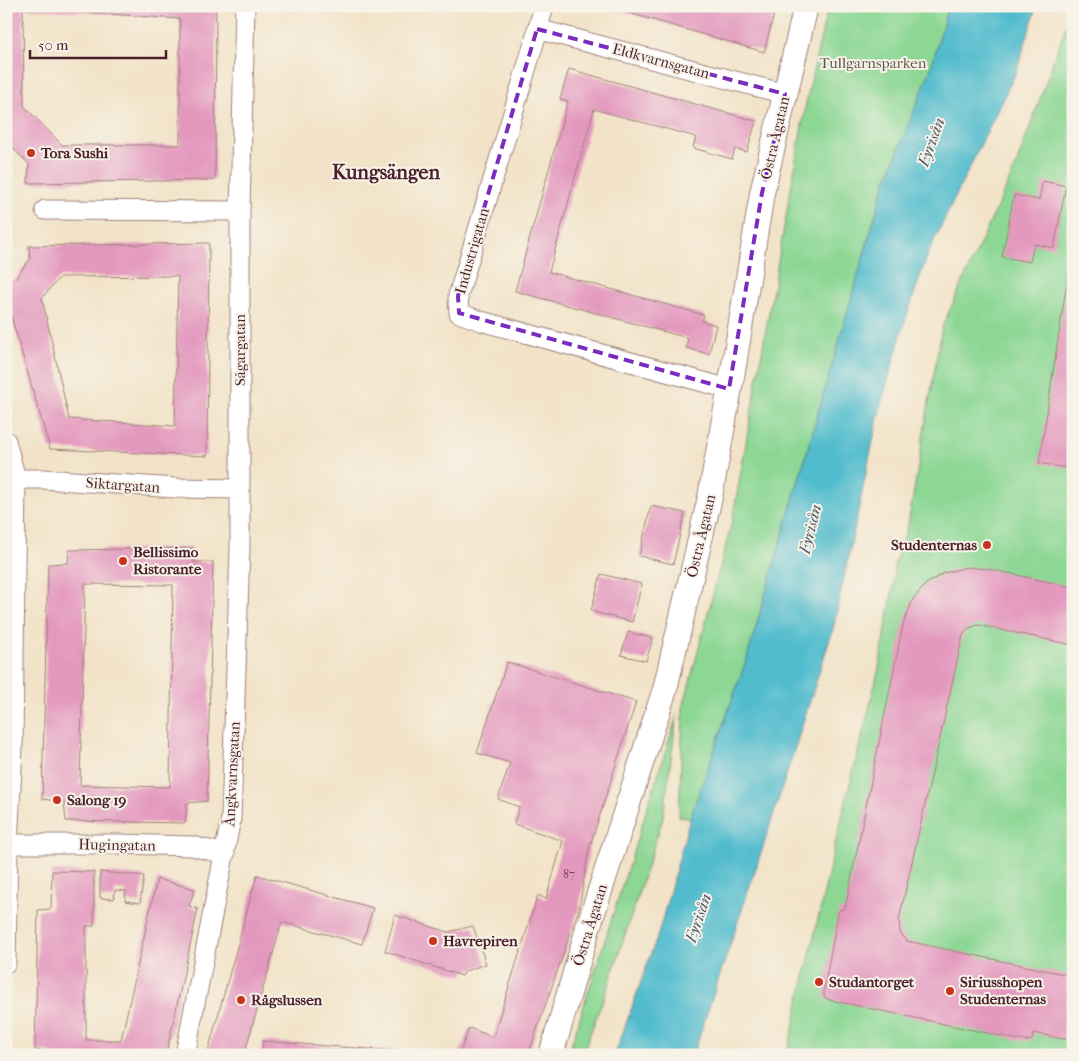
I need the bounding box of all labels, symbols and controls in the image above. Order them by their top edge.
scale bar [30,28,166,60]
text: 50 m [38,36,69,54]
street label: Eldkvarnsgatan [610,39,712,83]
park label: Tullgarnsparken [819,54,927,72]
street label: Östra Ågatan [757,94,793,181]
water label: Fyrisån [913,115,949,170]
place label: Tora Sushi [40,144,109,162]
marker: Tora Sushi [25,147,37,159]
district label: Kungsängen [332,161,440,184]
street label: Industrigatan [451,206,493,296]
street label: Sågargatan [231,314,249,386]
street label: Siktargatan [85,473,161,497]
street label: Östra Ågatan [683,492,719,579]
water label: Fyrisån [794,502,825,557]
place label: Studenternas [891,536,977,554]
marker: Studenternas [981,539,993,551]
place label: Bellissimo Ristorante [133,543,202,578]
marker: Bellissimo Ristorante [117,555,129,567]
street label: Ångkvarnsgatan [220,721,244,828]
place label: Salong 19 [67,791,127,809]
marker: Salong 19 [51,794,63,806]
street label: Hugingatan [78,835,156,855]
house number: 87 [563,867,575,881]
street label: Östra Ågatan [569,881,611,968]
water label: Fyrisån [681,891,715,946]
place label: Havrepiren [443,932,518,950]
marker: Havrepiren [427,935,439,947]
place label: Studantorget [829,973,915,991]
place label: Siriusshopen Studenternas [960,973,1047,1008]
marker: Studantorget [813,976,825,988]
marker: Siriusshopen Studenternas [944,985,956,997]
place label: Rågslussen [251,991,323,1009]
marker: Rågslussen [235,994,247,1006]

